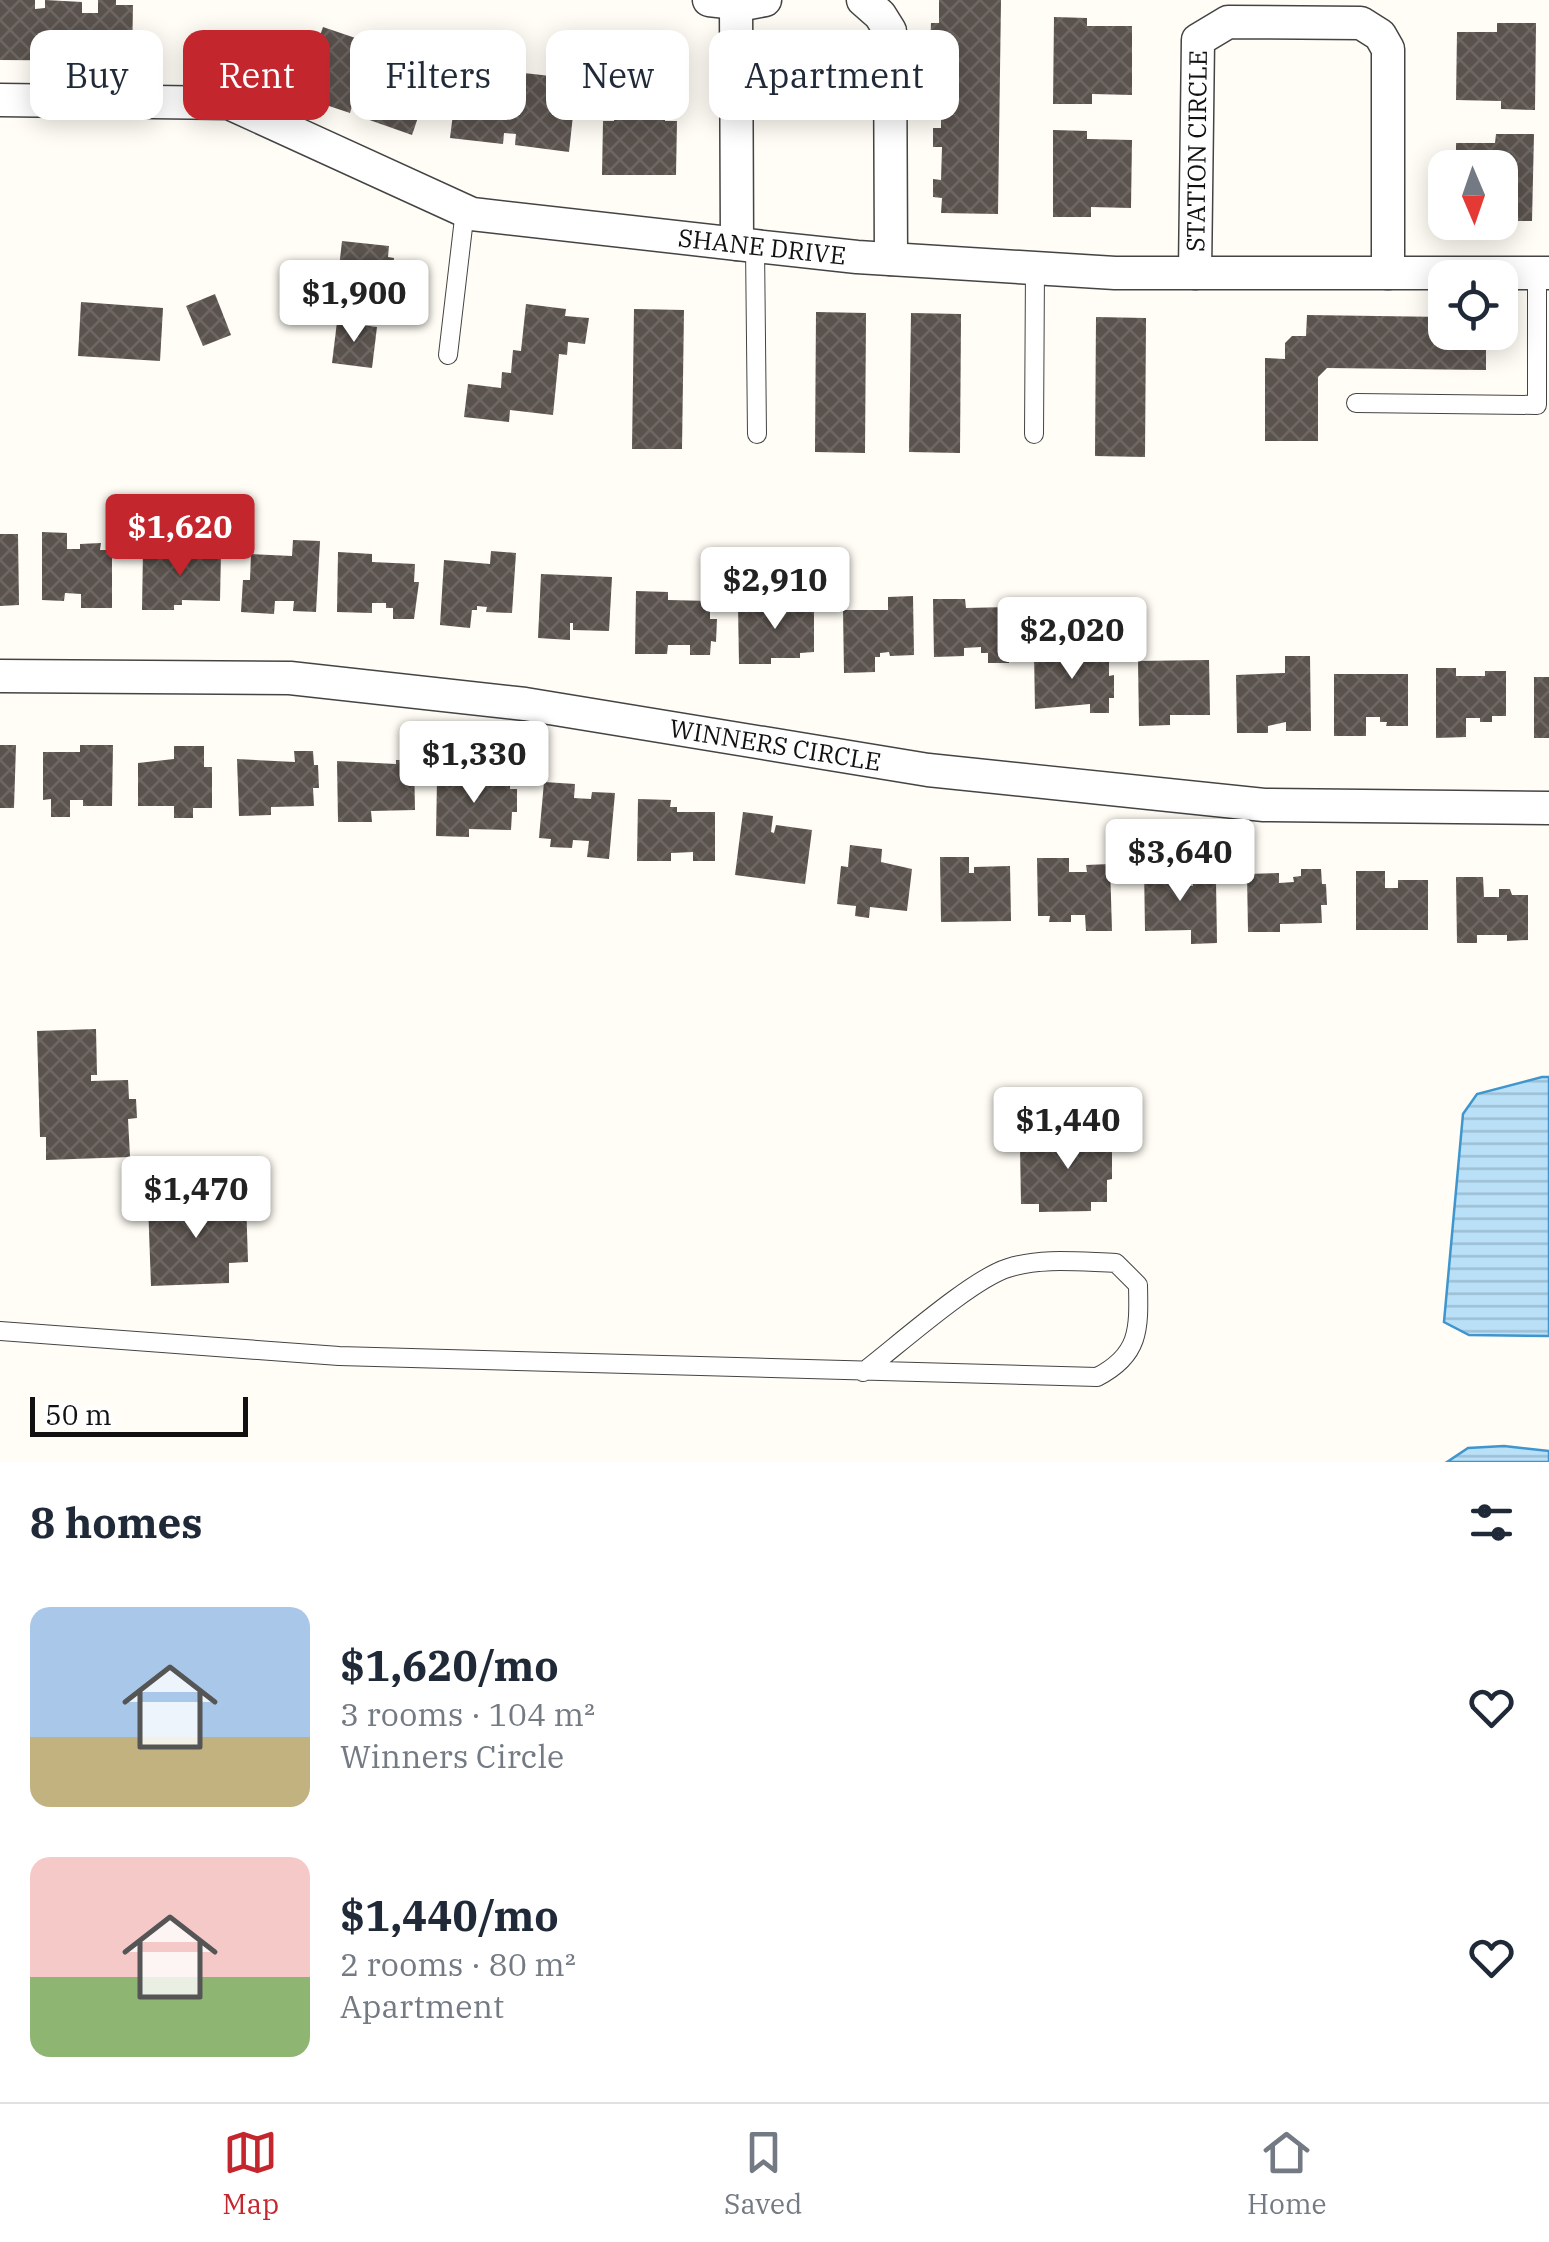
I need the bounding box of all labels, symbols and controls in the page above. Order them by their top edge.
chip: Buy [30,30,163,120]
chip: Rent [183,30,330,120]
chip: Filters [350,30,526,120]
chip: New [546,30,689,120]
chip: Apartment [709,30,959,120]
street label: STATION CIRCLE [1178,50,1214,252]
north arrow [1428,150,1518,240]
map controls [1428,150,1518,350]
street label: SHANE DRIVE [676,220,848,272]
pin: $1,900 [273,260,435,345]
button: locate [1428,260,1518,350]
text: $1,900 [302,271,406,313]
pin: $1,620 [99,494,261,579]
text: $1,620 [128,505,232,547]
pin: $2,910 [694,547,856,632]
text: $2,910 [723,558,827,600]
pin: $2,020 [991,597,1153,682]
text: $2,020 [1020,608,1124,650]
street label: WINNERS CIRCLE [667,711,883,778]
pin: $1,330 [393,721,555,806]
text: $1,330 [422,732,526,774]
pin: $3,640 [1099,819,1261,904]
text: $3,640 [1128,830,1232,872]
pin: $1,440 [987,1087,1149,1172]
text: $1,440 [1016,1098,1120,1140]
pin: $1,470 [115,1156,277,1241]
text: $1,470 [144,1167,248,1209]
scale bar [30,1392,248,1436]
text: 50 m [45,1396,112,1433]
text: 8 homes [30,1495,203,1550]
icon: filters [1464,1495,1519,1550]
text: $1,620/mo [340,1638,559,1693]
icon: home [110,1647,230,1767]
icon: heart [1464,1680,1519,1735]
text: 3 rooms · 104 m² [340,1693,595,1735]
text: Winners Circle [340,1735,564,1777]
text: $1,440/mo [340,1888,559,1943]
icon: home [110,1897,230,2017]
icon: heart [1464,1930,1519,1985]
text: 2 rooms · 80 m² [340,1943,576,1985]
text: Apartment [340,1985,504,2027]
tab: Map [222,2125,279,2222]
tab: Saved [724,2125,802,2222]
tab: Home [1247,2125,1327,2222]

